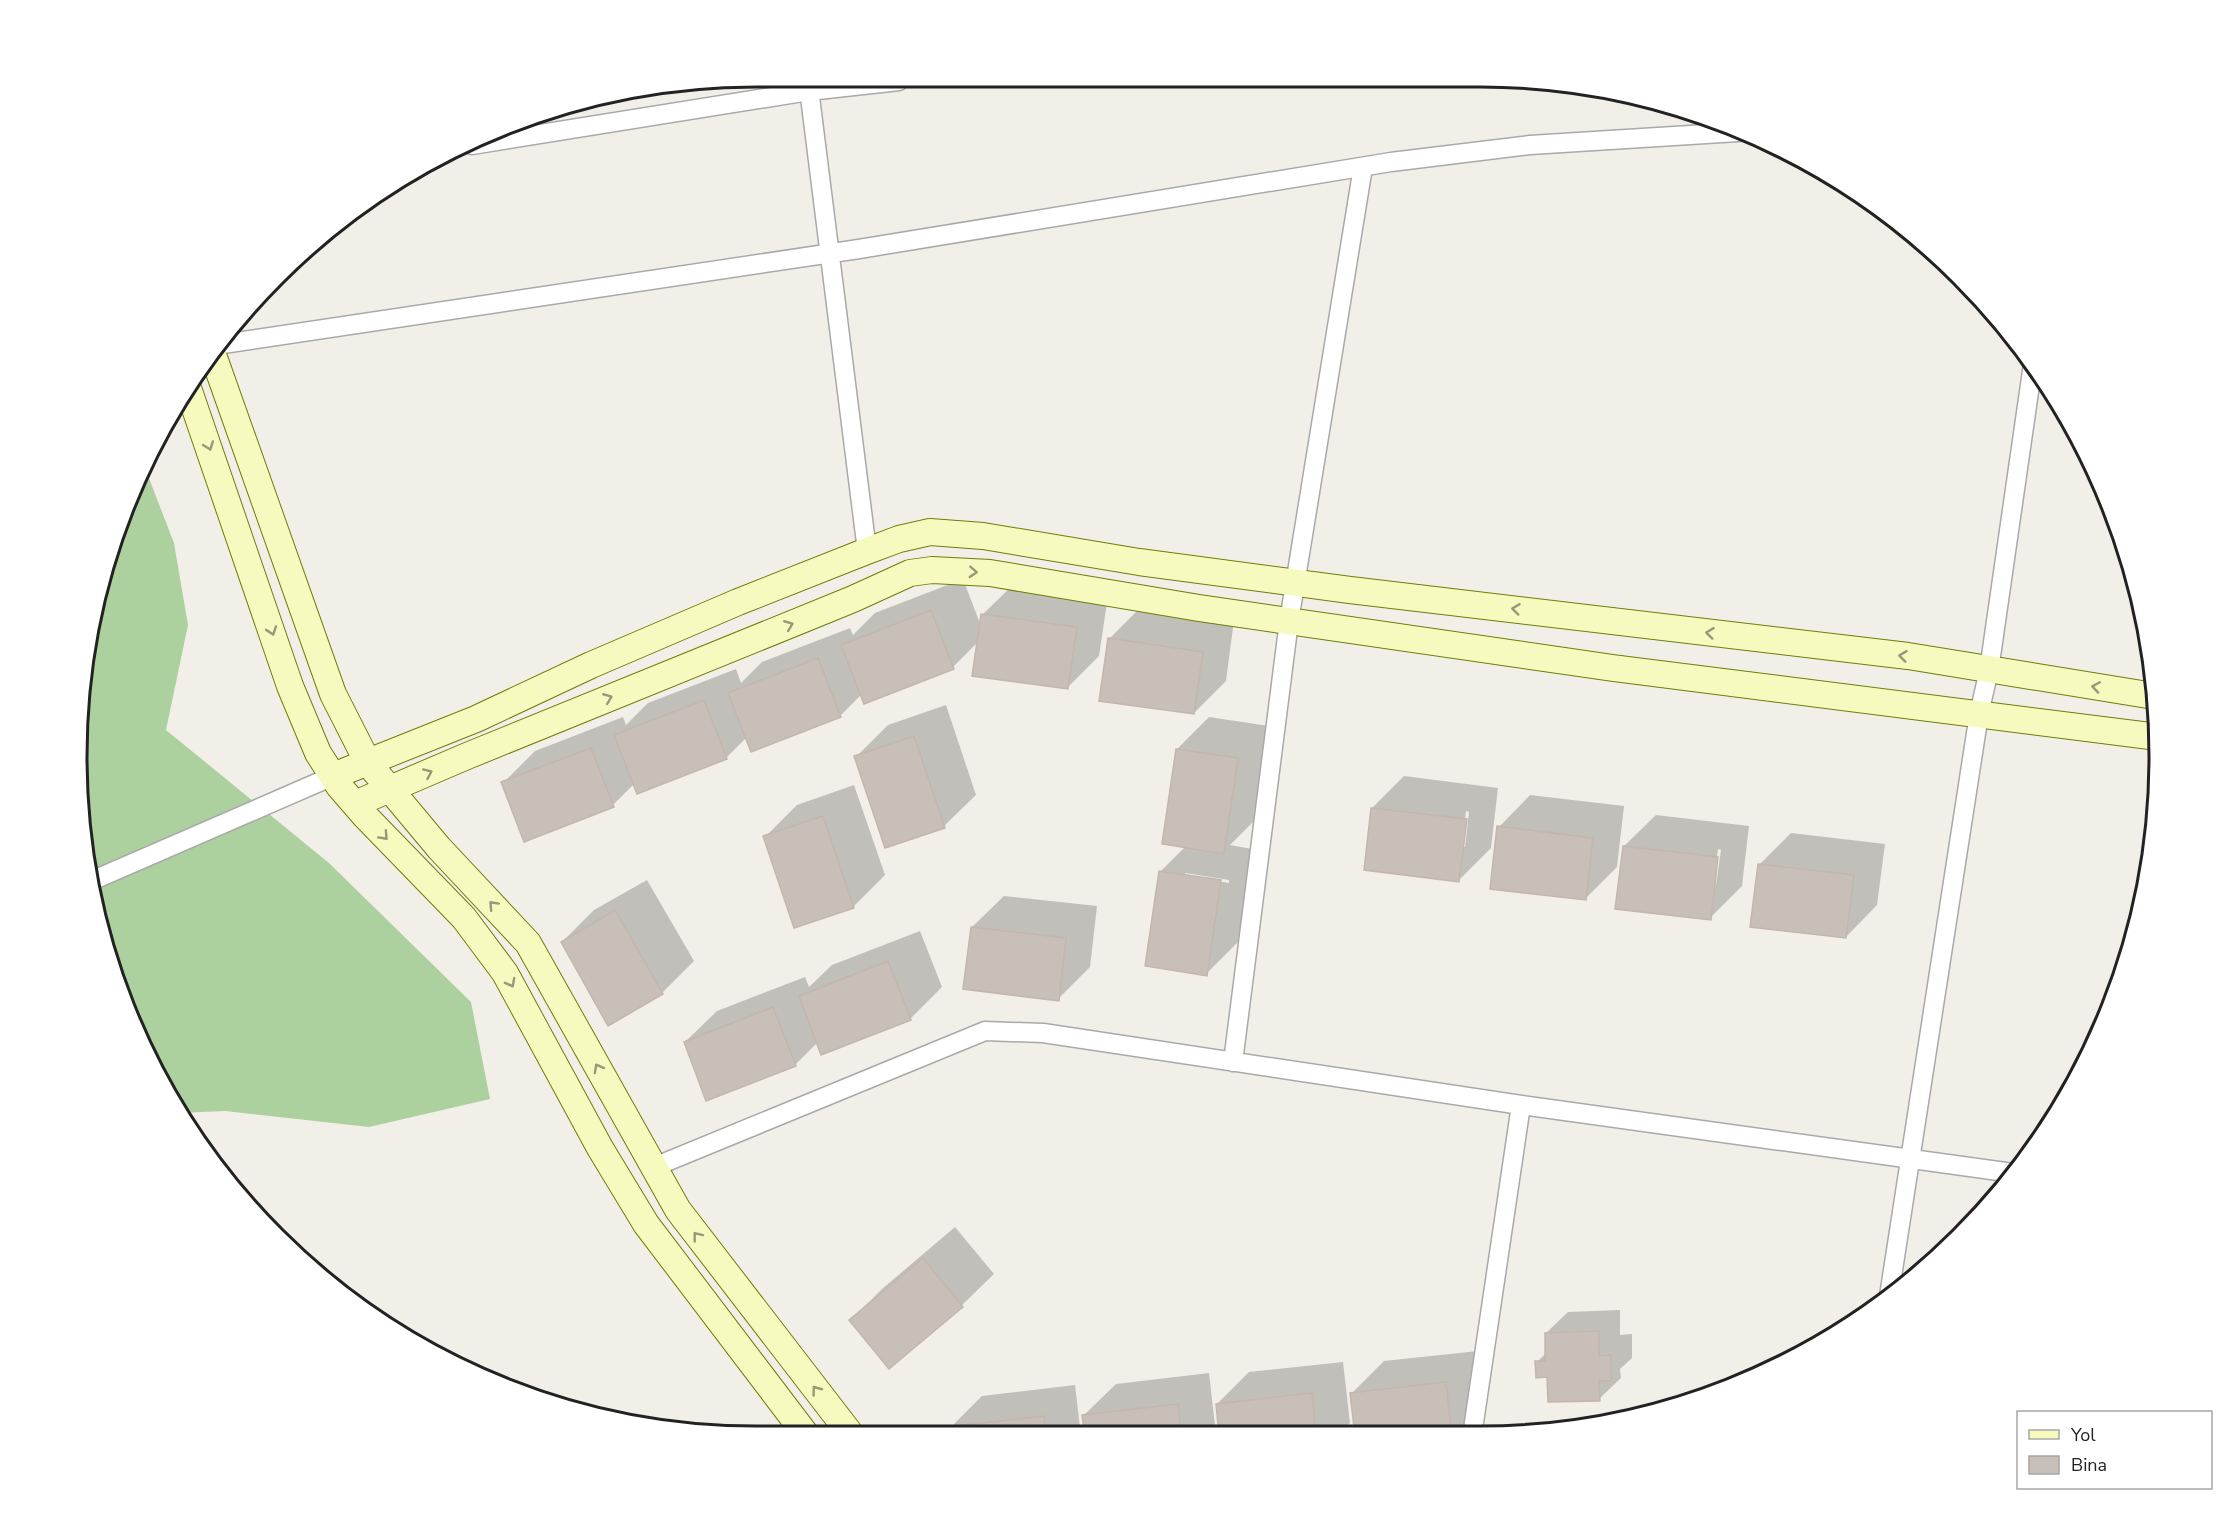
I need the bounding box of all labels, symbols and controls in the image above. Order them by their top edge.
one-way arrow [201,441,214,451]
one-way arrow [968,565,977,578]
one-way arrow [1511,604,1521,616]
one-way arrow [783,620,794,632]
one-way arrow [264,625,277,636]
one-way arrow [1705,627,1714,639]
one-way arrow [1899,650,1908,663]
one-way arrow [2091,681,2100,693]
one-way arrow [602,693,613,706]
one-way arrow [421,768,432,780]
one-way arrow [376,829,387,840]
one-way arrow [489,901,500,912]
one-way arrow [504,977,515,987]
one-way arrow [593,1064,605,1075]
one-way arrow [694,1231,705,1242]
one-way arrow [813,1386,824,1397]
legend [2017,1411,2212,1489]
text: Yol [2070,1423,2096,1447]
text: Bina [2071,1453,2107,1477]

